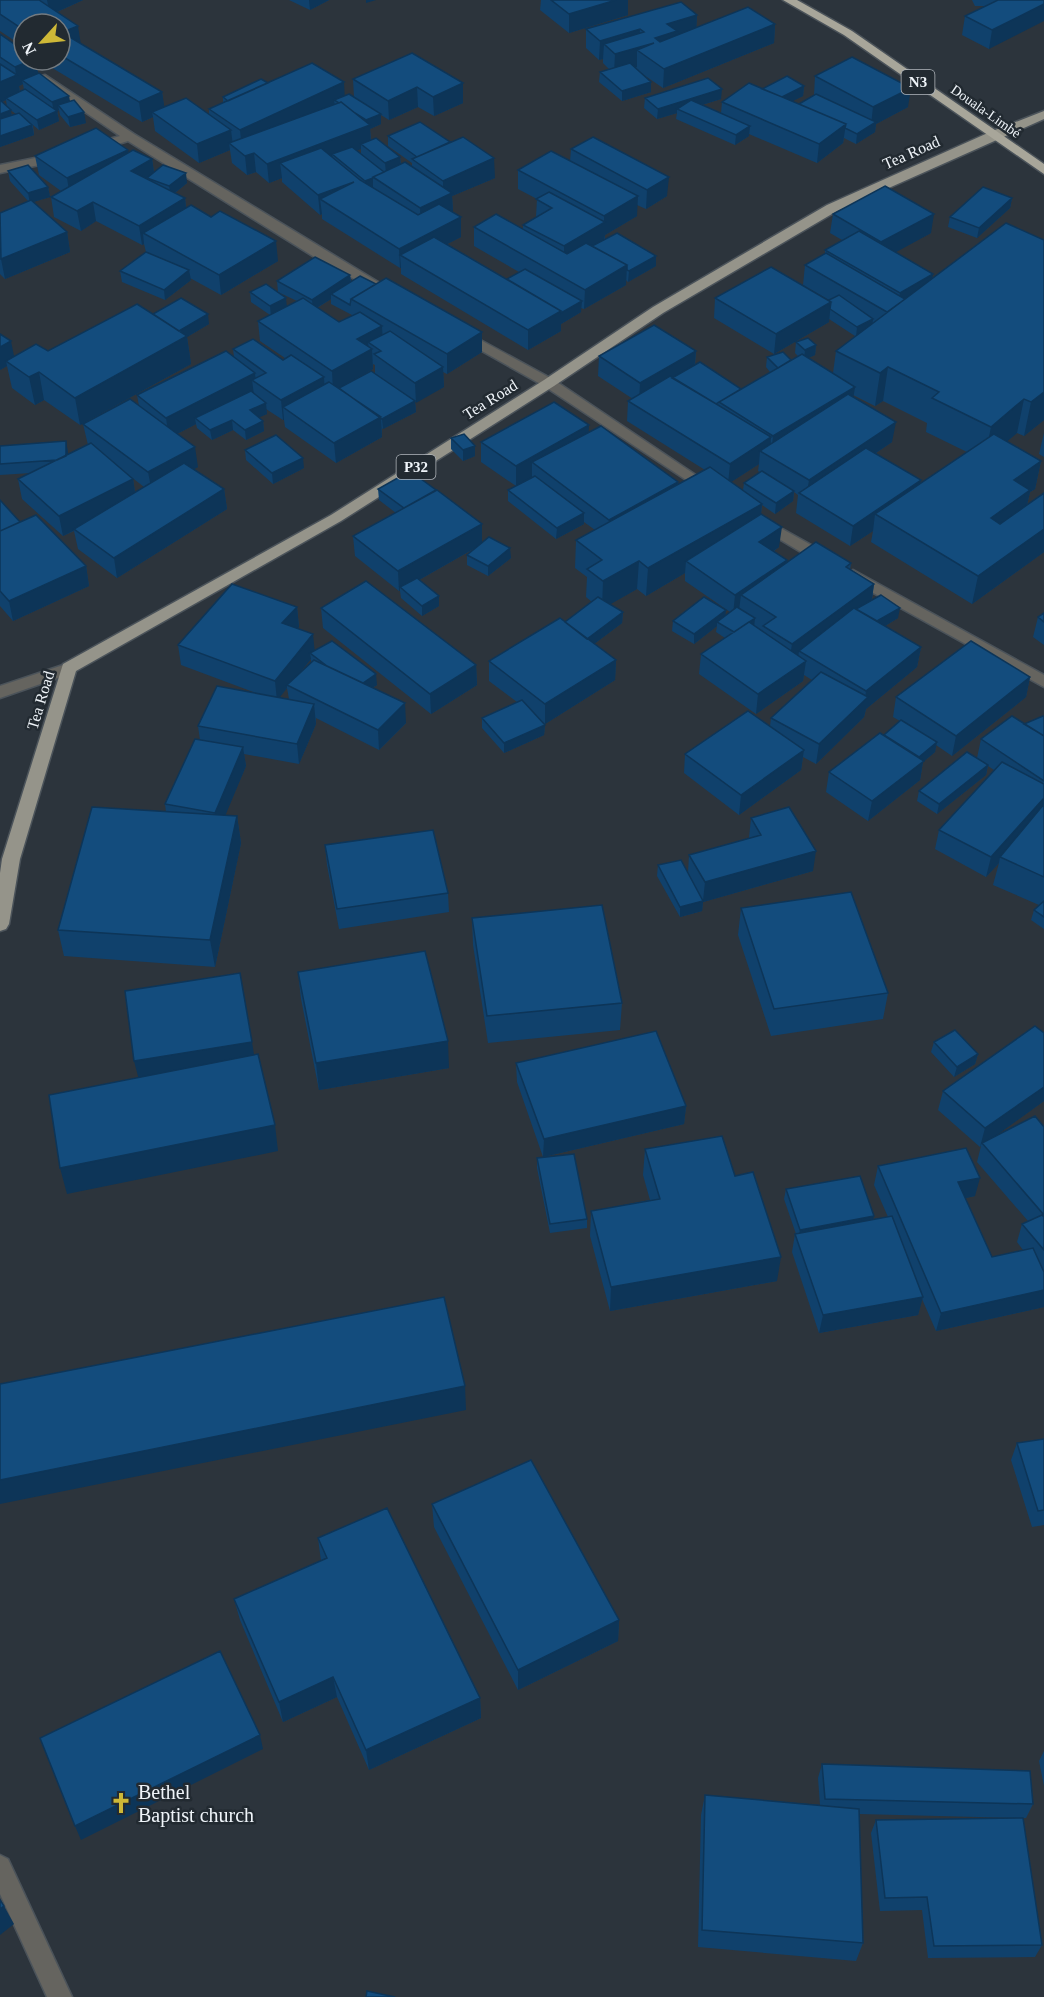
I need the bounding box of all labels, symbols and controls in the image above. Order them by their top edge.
north arrow [12,12,72,72]
text: N [19,39,39,58]
road number: N3 [902,70,934,94]
street label: Douala-Limbé [948,82,1023,141]
street label: Tea Road [880,132,942,173]
street label: Tea Road [460,376,520,423]
road number: P32 [396,455,436,479]
street label: Tea Road [23,669,57,732]
place label: Bethel Baptist church [138,1781,254,1827]
church icon: Bethel Baptist church [109,1791,133,1815]

